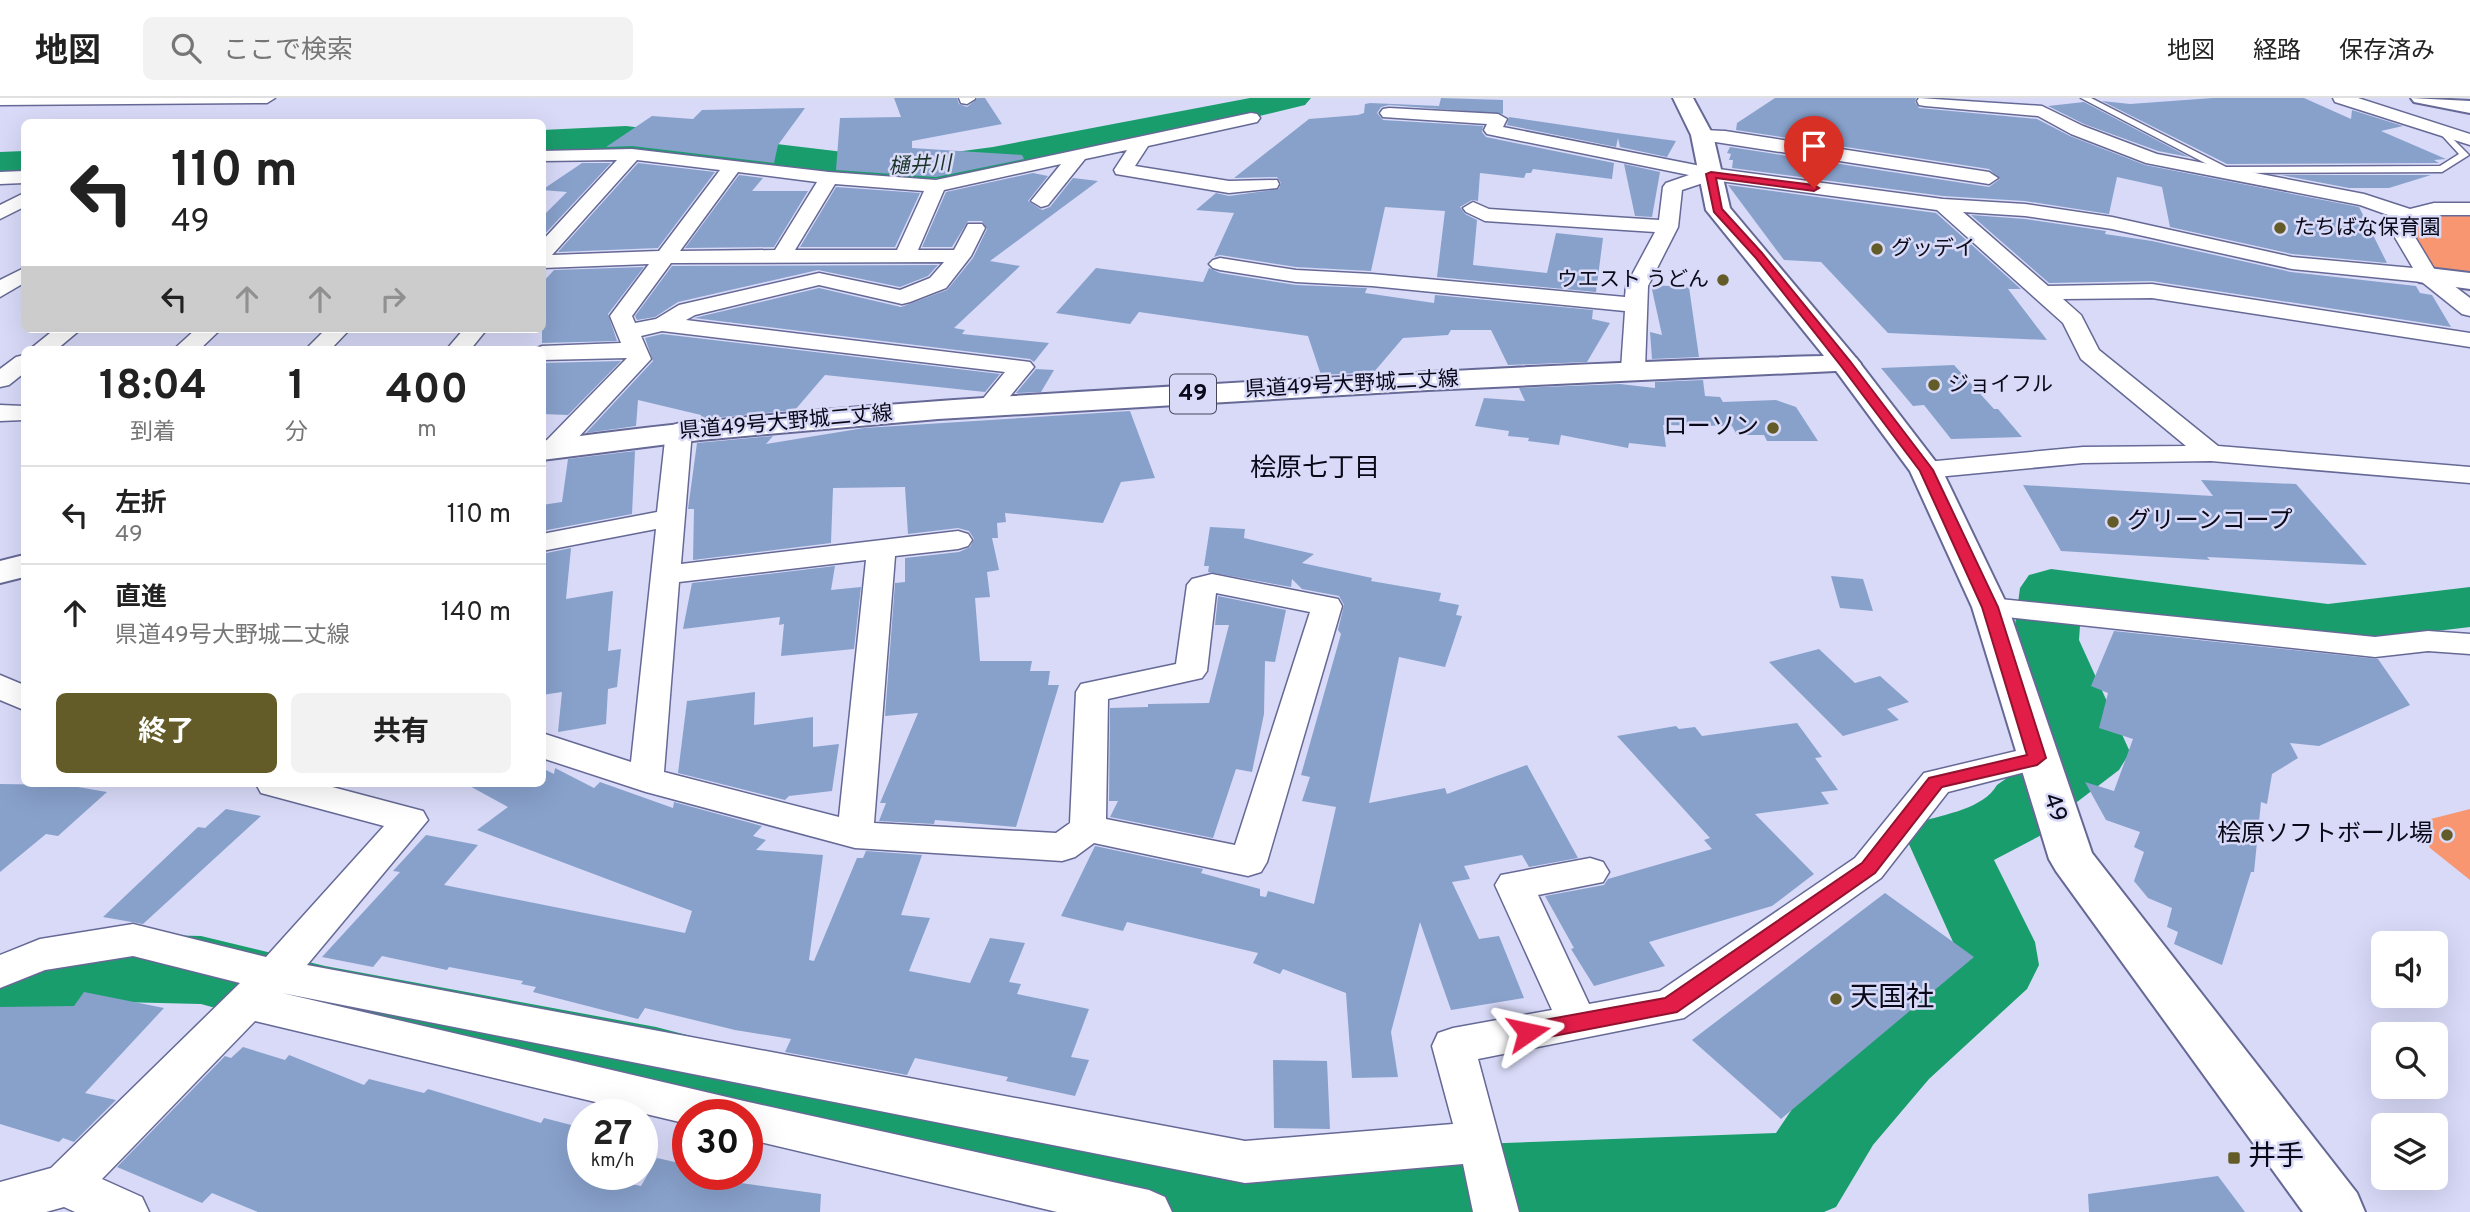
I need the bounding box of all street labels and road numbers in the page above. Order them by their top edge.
street label: 県道49号大野城二丈線 [1244,366,1460,404]
road number: 49 [1170,374,1216,414]
street label: 県道49号大野城二丈線 [678,400,894,446]
street label: 49 [2035,789,2073,827]

